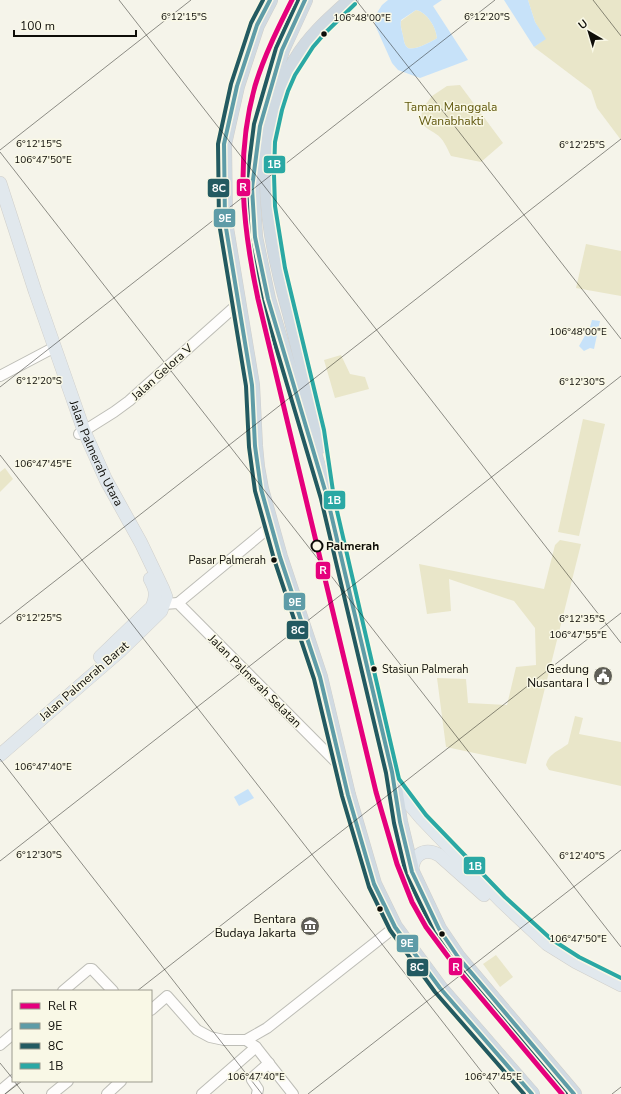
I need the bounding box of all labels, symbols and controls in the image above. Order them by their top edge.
text: 6°12'15"S [161,10,207,24]
text: 6°12'20"S [464,10,510,24]
text: 106°48'00"E [333,11,391,25]
scale bar [14,12,136,38]
north arrow [569,12,609,52]
text: U [575,16,591,33]
text: 100 m [20,18,55,34]
unlabelled marker [319,29,329,39]
park label: Taman Manggala Wanabhakti [405,99,497,129]
text: 6°12'15"S [16,137,62,151]
text: 6°12'25"S [559,138,605,152]
text: 106°47'50"E [14,153,72,167]
line badge: 1B [263,155,286,174]
text: 1B [267,157,281,172]
line badge: 8C [207,178,230,198]
line badge: R [236,178,251,197]
text: R [239,180,247,195]
text: 8C [212,181,227,196]
line badge: 9E [213,208,236,228]
text: 9E [218,211,232,226]
text: 106°48'00"E [549,325,607,339]
street label: Jalan Gelora V [127,340,197,404]
text: 6°12'20"S [16,374,62,388]
text: 6°12'30"S [559,375,605,389]
street label: Jalan Palmerah Utara [66,397,127,509]
text: 106°47'45"E [14,457,72,471]
line badge: 1B [323,490,346,510]
text: 1B [327,493,341,508]
place label: Palmerah [326,538,379,554]
marker: Palmerah [310,539,324,553]
place label: Pasar Palmerah [189,553,266,568]
marker: Pasar Palmerah [269,555,279,565]
line badge: R [315,561,331,580]
text: R [319,563,327,578]
line badge: 9E [283,592,306,611]
text: 9E [288,595,302,610]
text: 6°12'25"S [16,611,62,625]
text: 6°12'35"S [559,612,605,626]
line badge: 8C [286,620,309,640]
text: 8C [291,623,306,638]
text: 106°47'55"E [549,628,607,642]
street label: Jalan Palmerah Selatan [204,630,305,731]
street label: Jalan Palmerah Barat [35,637,133,725]
place label: Gedung Nusantara I [527,661,589,691]
place label: Stasiun Palmerah [382,662,469,677]
marker: Stasiun Palmerah [369,664,379,674]
public building icon: Gedung Nusantara I [592,665,614,687]
text: 106°47'40"E [14,760,72,774]
text: 6°12'30"S [16,848,62,862]
text: 6°12'40"S [559,849,605,863]
line badge: 1B [463,856,486,875]
text: 1B [468,859,482,874]
unlabelled marker [375,904,385,914]
place label: Bentara Budaya Jakarta [215,911,296,941]
museum icon: Bentara Budaya Jakarta [299,915,321,937]
unlabelled marker [437,929,447,939]
text: 106°47'50"E [549,932,607,946]
line badge: 9E [396,934,419,953]
text: 9E [400,936,414,951]
line badge: R [448,957,463,976]
line badge: 8C [406,958,429,977]
text: 8C [410,960,425,975]
text: R [452,960,460,975]
legend [12,990,152,1082]
text: Rel R [48,998,77,1014]
text: 9E [48,1018,62,1034]
text: 8C [48,1038,63,1054]
text: 1B [48,1058,63,1074]
text: 106°47'40"E [227,1070,285,1084]
text: 106°47'45"E [464,1070,522,1084]

